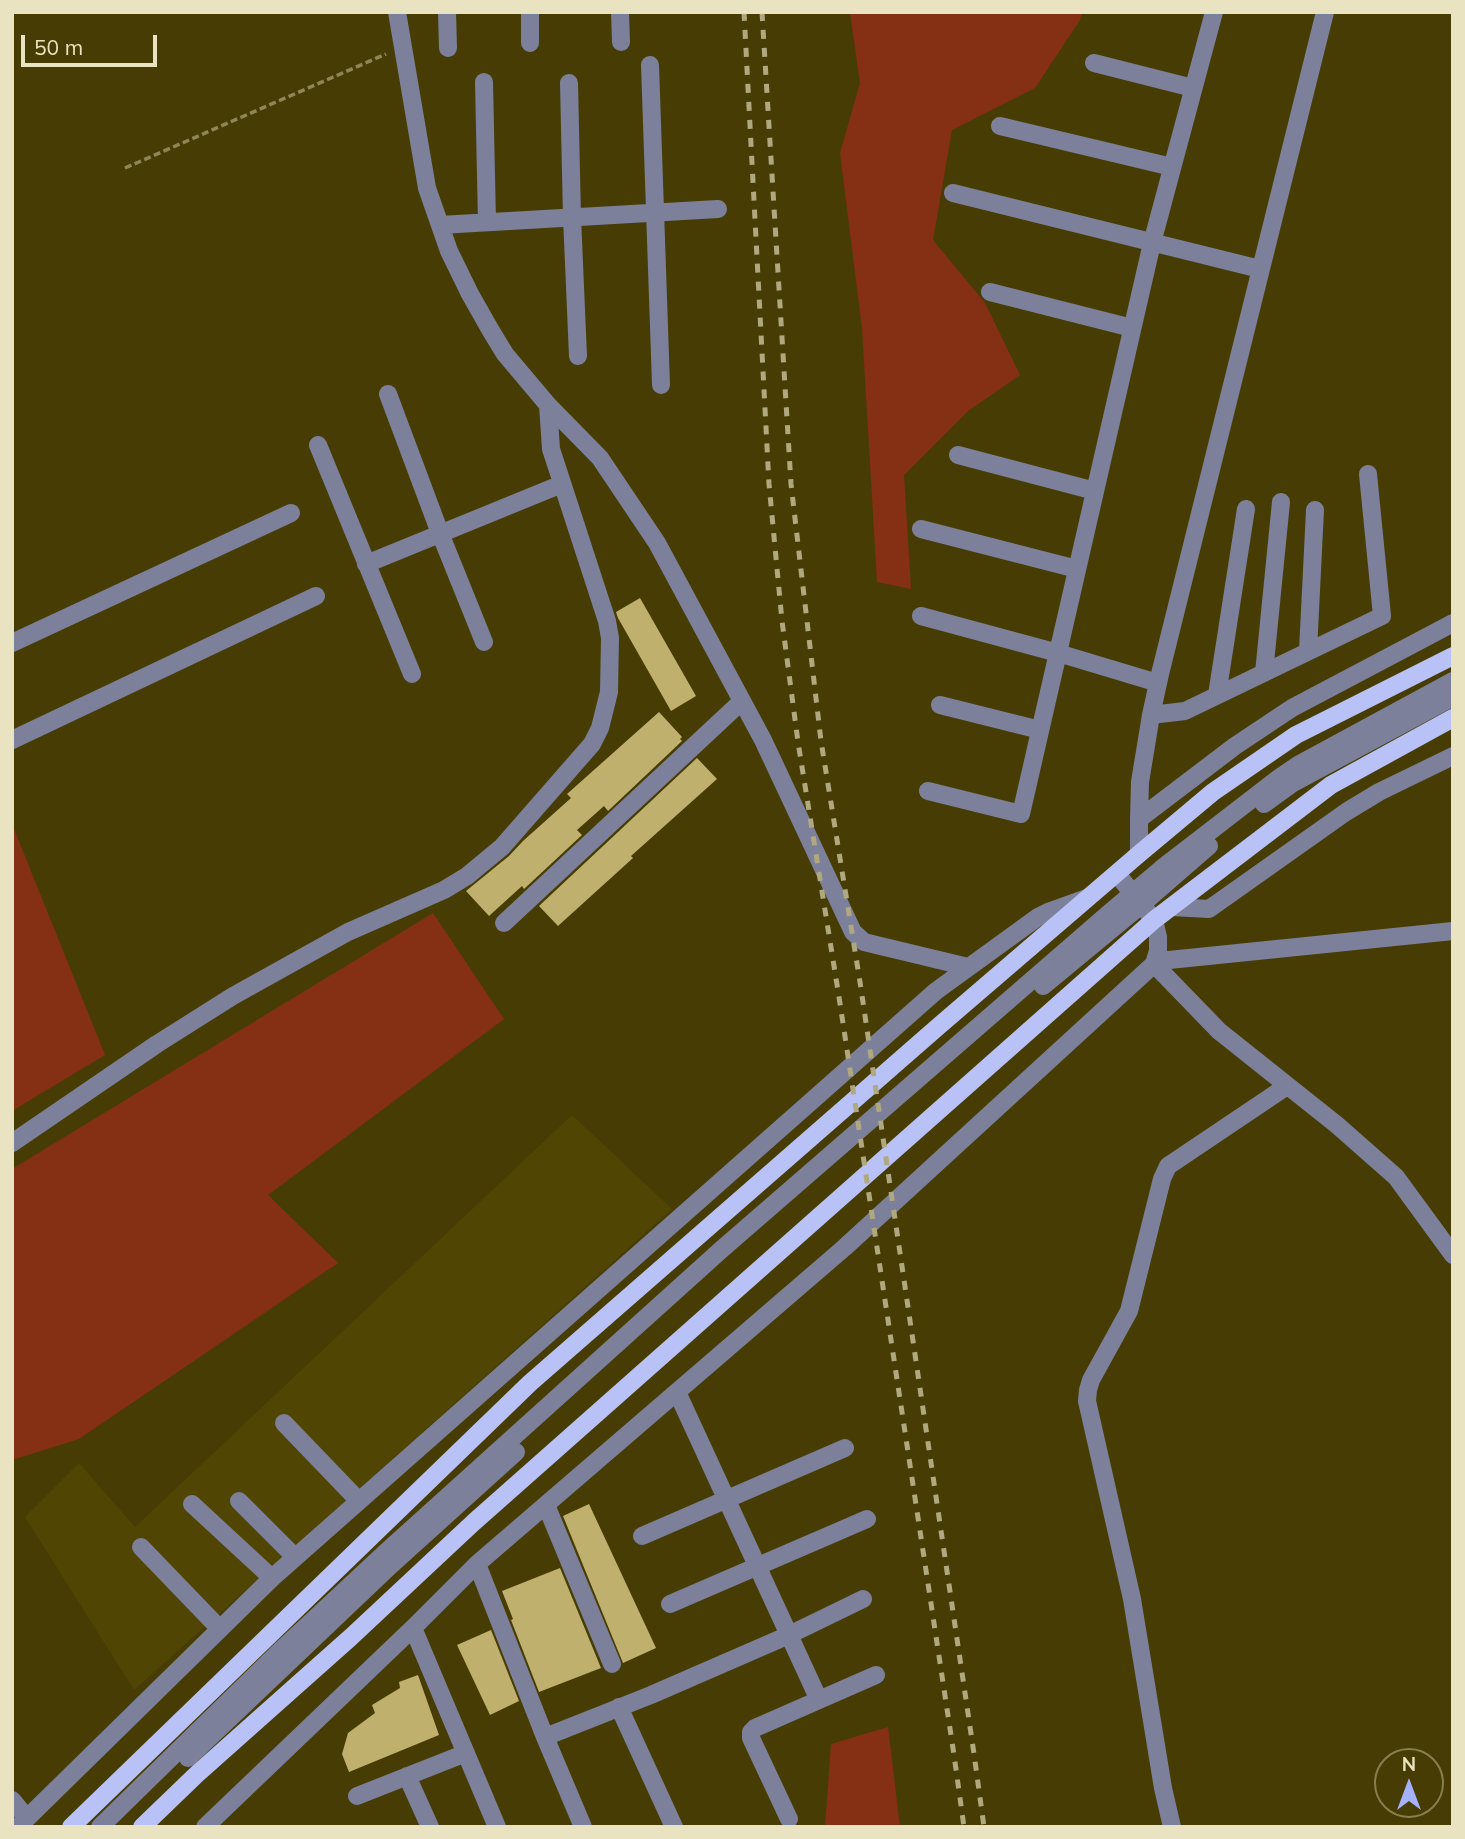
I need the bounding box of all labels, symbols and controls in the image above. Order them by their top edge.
scale bar [24,21,161,65]
text: 50 m [34,34,83,60]
north arrow [1374,1748,1444,1818]
text: N [1402,1752,1416,1776]

